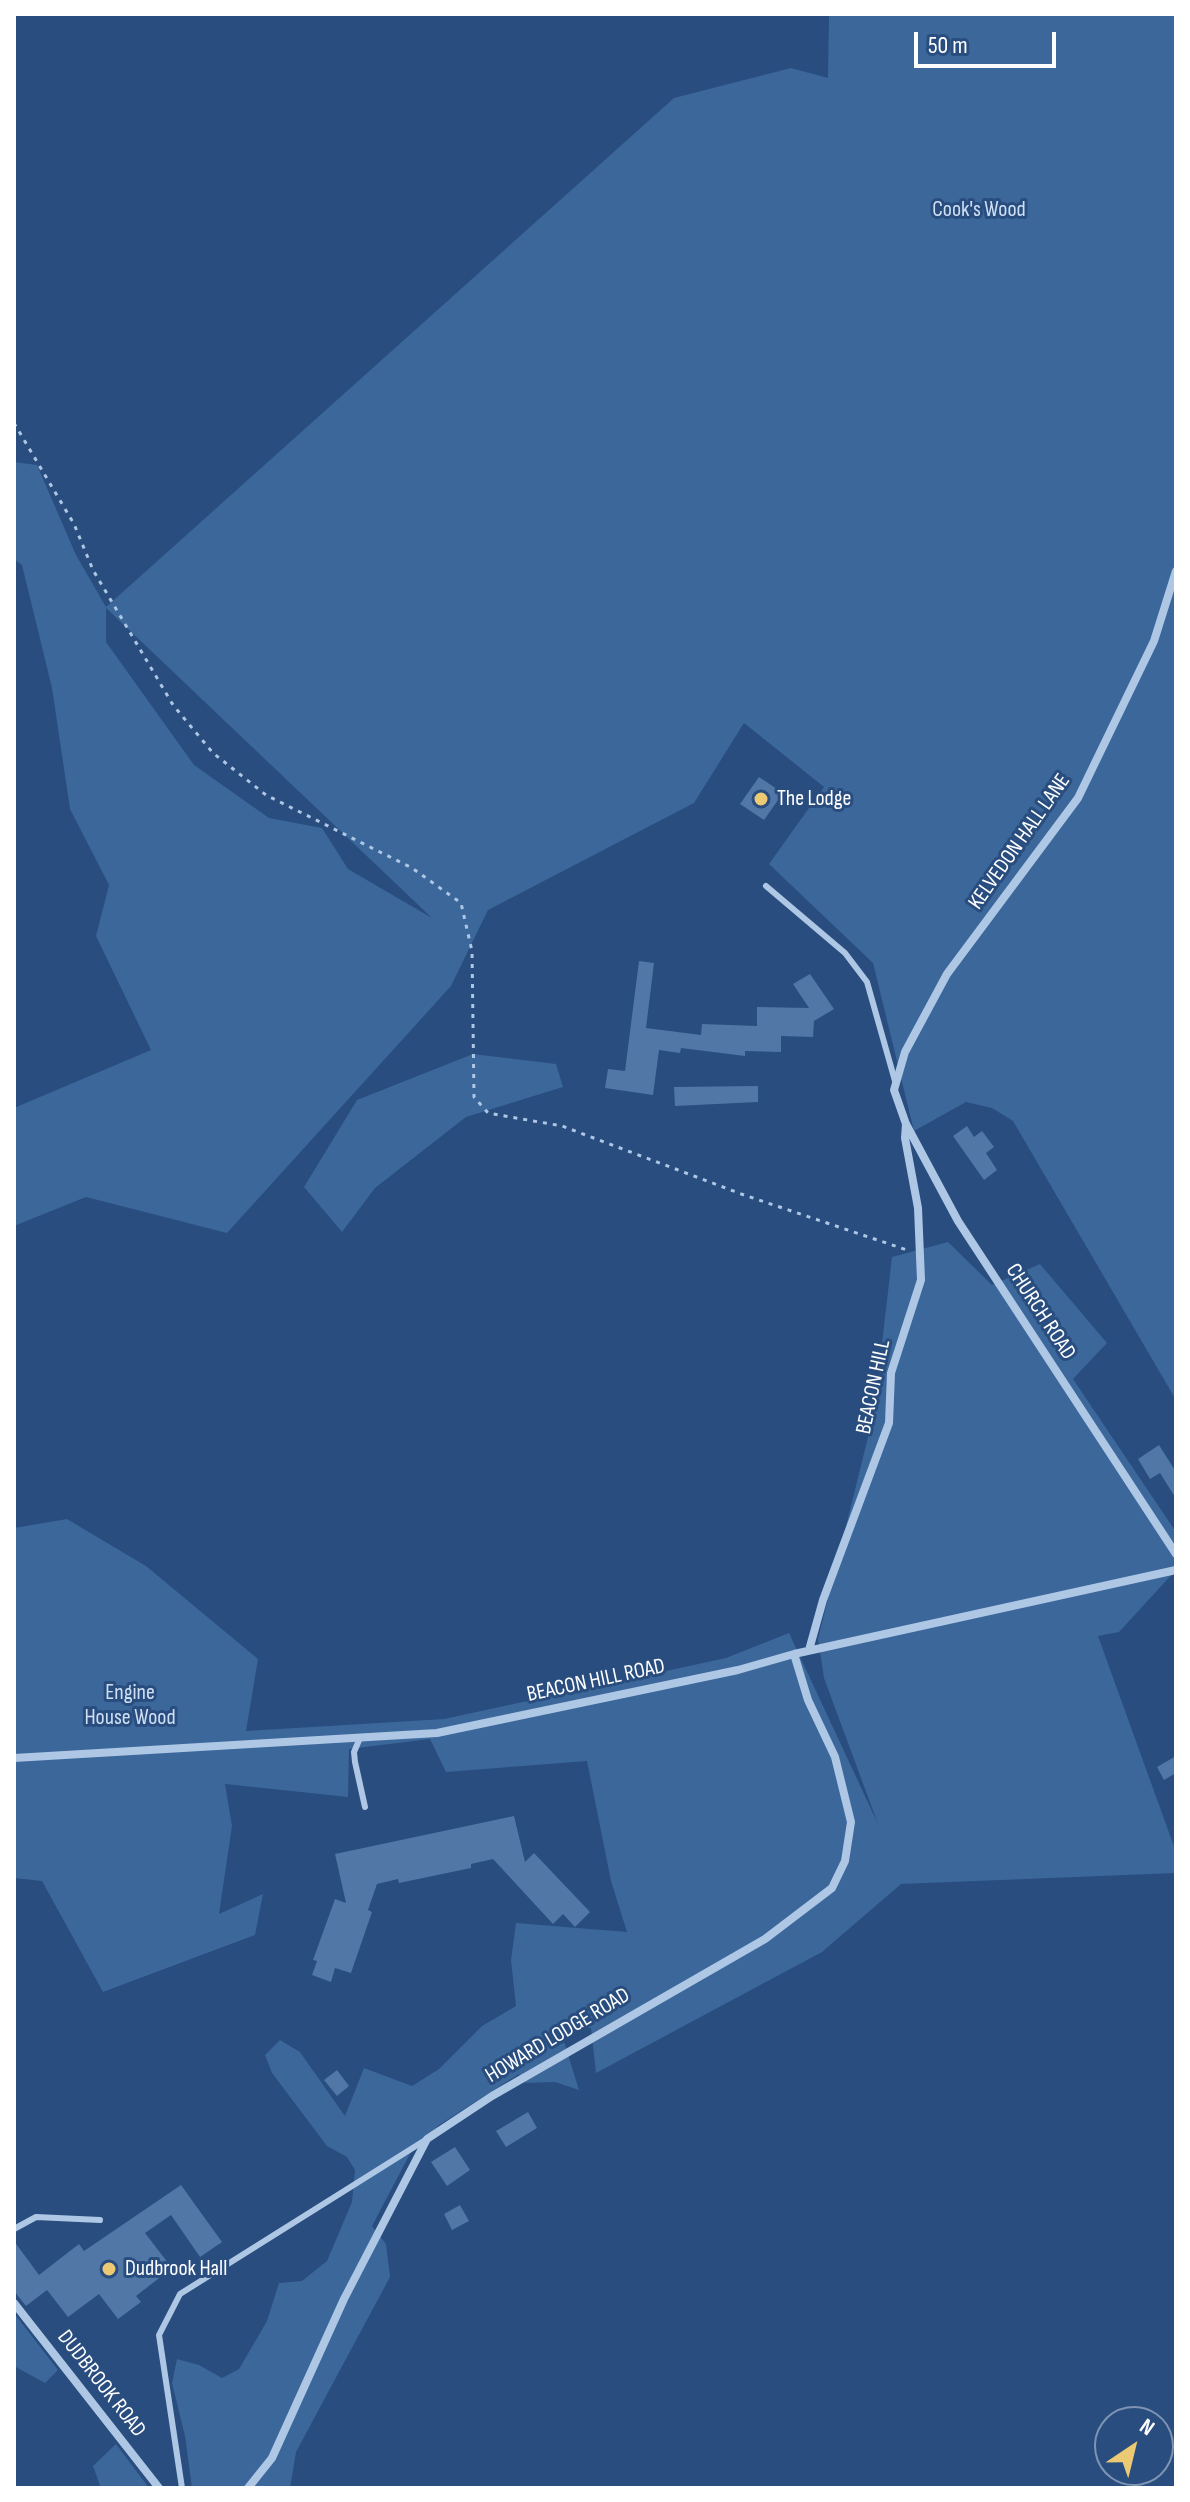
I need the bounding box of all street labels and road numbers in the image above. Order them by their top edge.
street label: KELVEDON HALL LANE [963,769,1077,915]
street label: CHURCH ROAD [999,1259,1081,1365]
street label: BEACON HILL [851,1337,897,1437]
street label: BEACON HILL ROAD [525,1653,667,1709]
street label: HOWARD LODGE ROAD [481,1983,635,2089]
street label: DUDBROOK ROAD [51,2325,151,2443]

